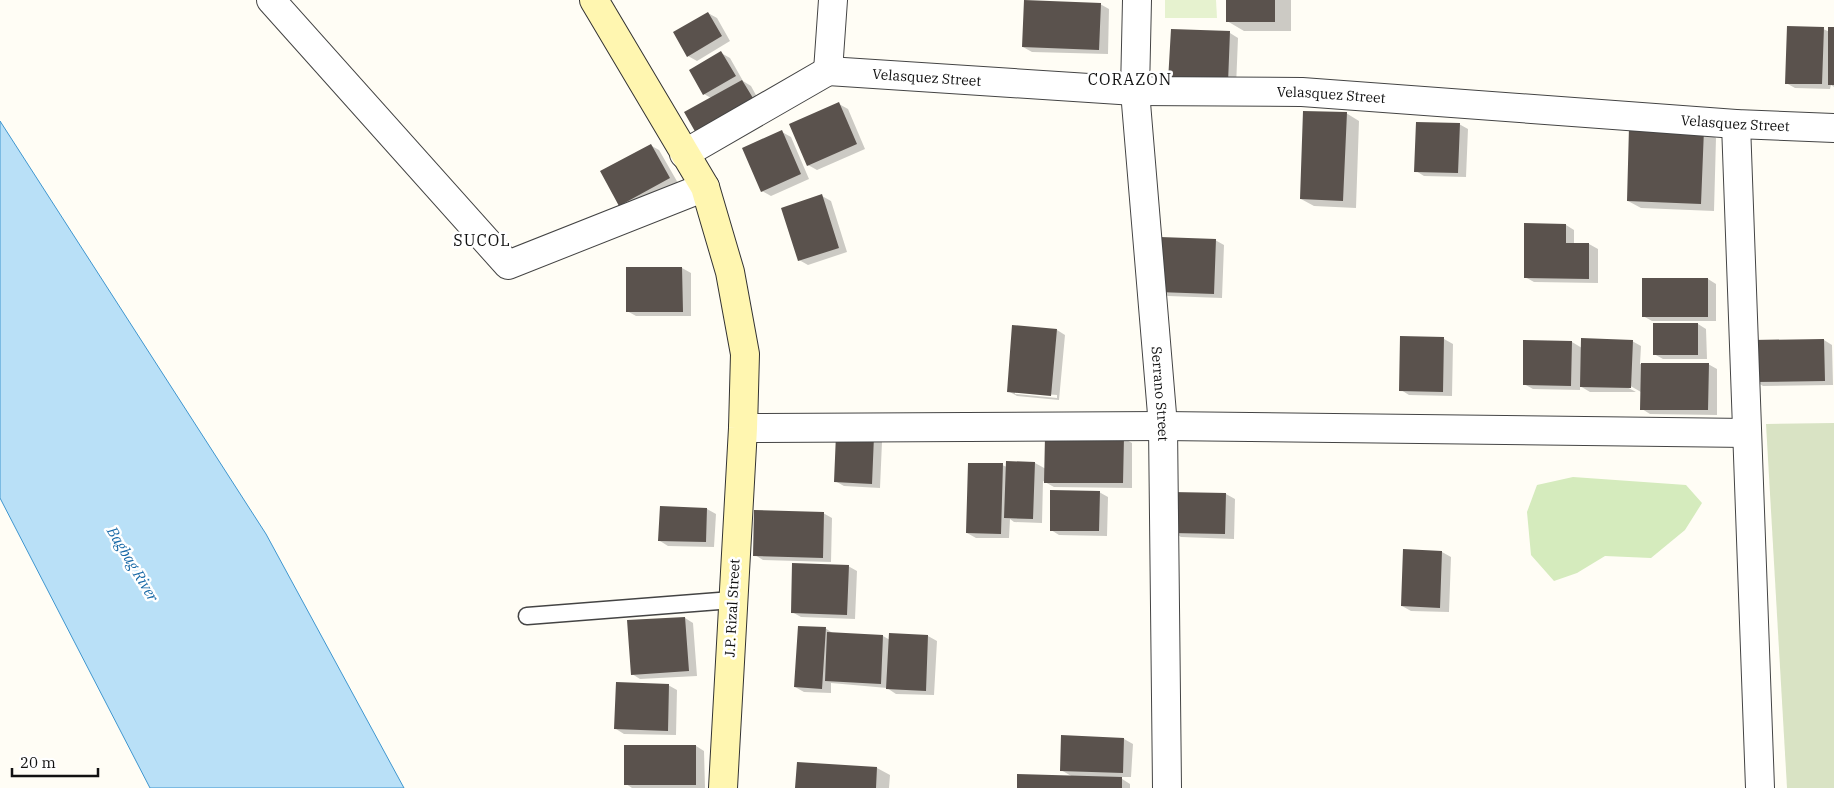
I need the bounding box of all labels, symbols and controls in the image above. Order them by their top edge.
street label: Velasquez Street [872,65,982,90]
district label: CORAZON [1088,69,1172,89]
street label: Velasquez Street [1277,83,1386,107]
street label: Velasquez Street [1680,111,1790,135]
district label: SUCOL [453,230,511,250]
street label: Serrano Street [1147,346,1172,442]
water label: Bagbag River [103,522,163,605]
street label: J.P. Rizal Street [720,558,744,658]
scale bar [12,746,99,778]
text: 20 m [20,753,56,772]

